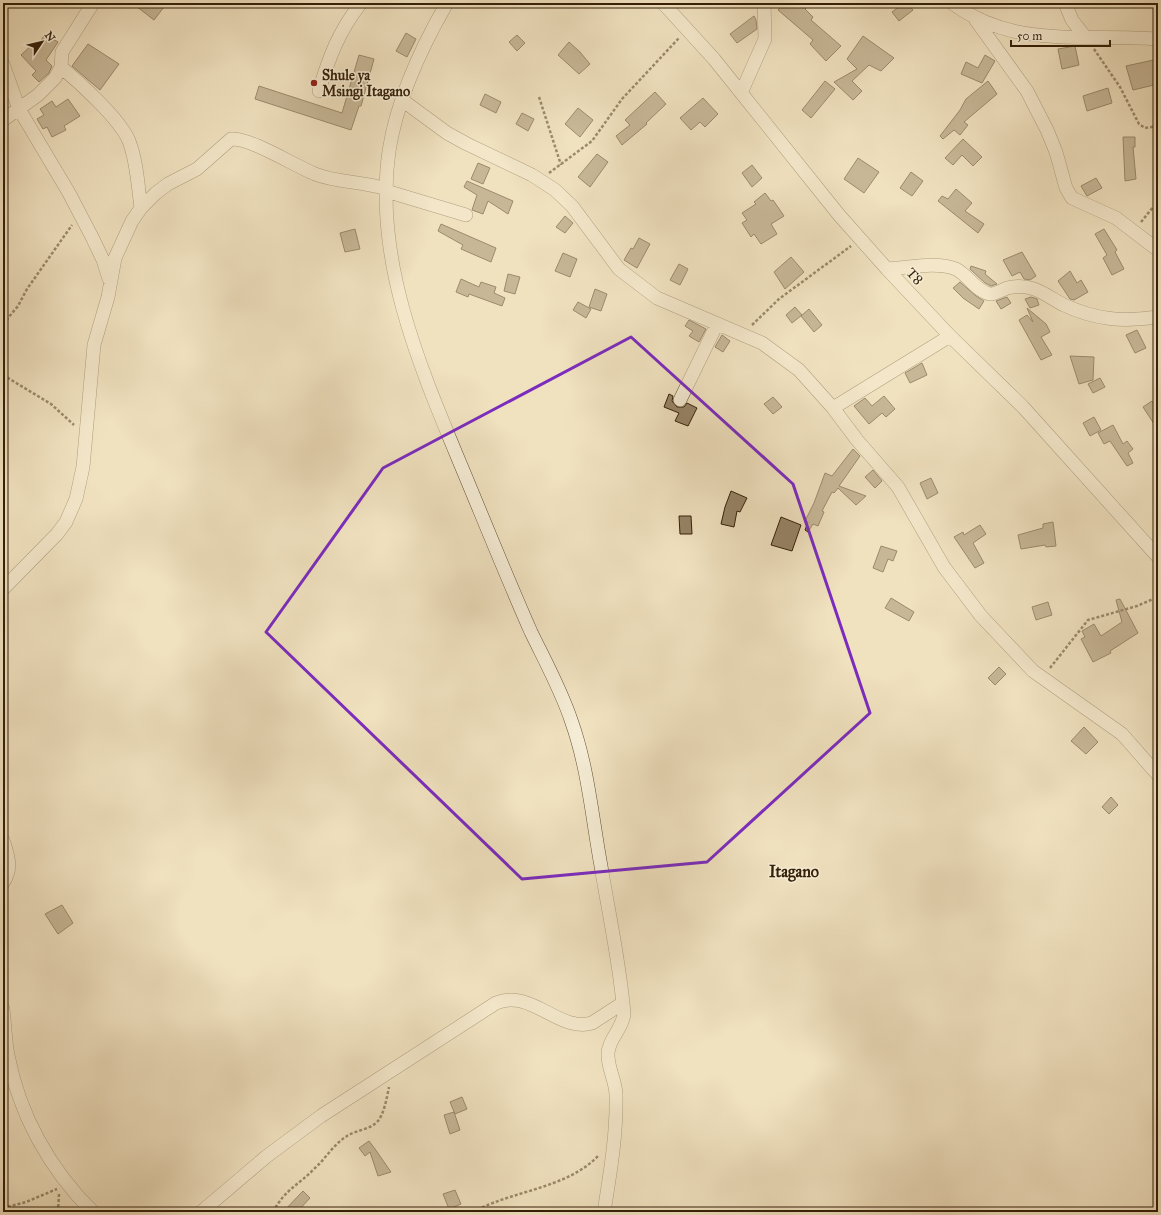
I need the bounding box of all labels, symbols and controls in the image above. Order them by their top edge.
north arrow [22,22,62,62]
scale bar [1011,22,1110,48]
text: N [42,29,58,45]
text: 50 m [1017,29,1042,43]
place label: Shule ya Msingi Itagano [322,67,410,101]
marker: Shule ya Msingi Itagano [309,78,319,88]
street label: T8 [903,264,927,288]
district label: Itagano [769,862,819,882]

